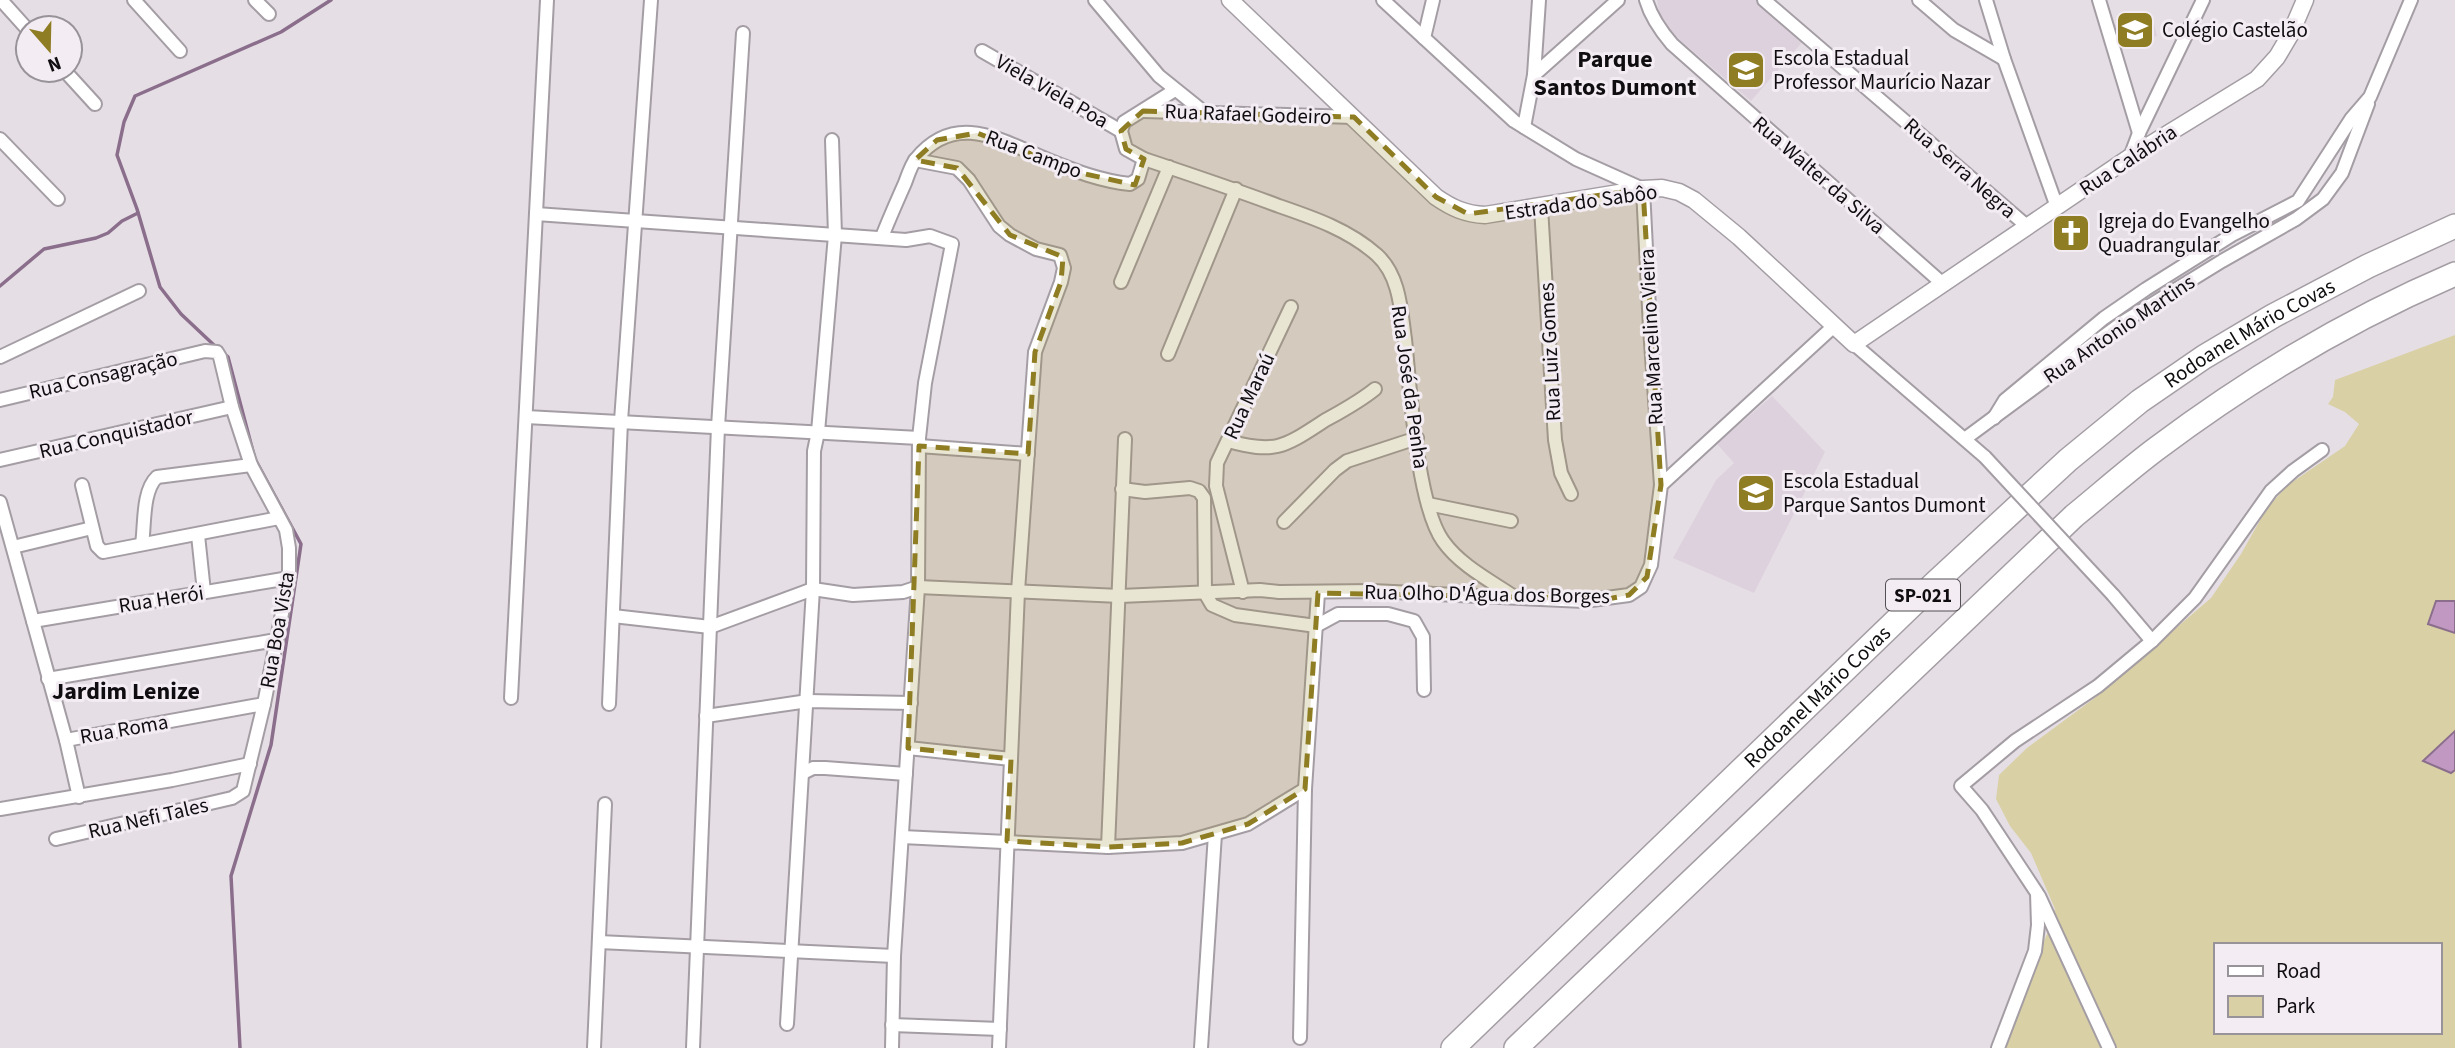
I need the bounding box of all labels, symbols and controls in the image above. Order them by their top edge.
school or university icon: Colégio Castelão [2114,9,2156,51]
north arrow [14,14,84,84]
place label: Colégio Castelão [2162,15,2308,45]
district label: Parque Santos Dumont [1534,42,1696,105]
place label: Escola Estadual Professor Maurício Nazar [1773,43,1991,97]
street label: Viela Viela Poa [990,46,1114,136]
text: N [44,49,65,78]
school or university icon: Escola Estadual Professor Maurício Nazar [1725,49,1767,91]
street label: Rua Rafael Godeiro [1164,96,1332,132]
street label: Rua Walter da Silva [1746,109,1892,241]
street label: Rua Serra Negra [1897,111,2023,225]
street label: Rua Calábria [2073,117,2183,203]
street label: Rua Campo [981,122,1087,186]
street label: Estrada do Sabôo [1503,176,1659,228]
place label: Igreja do Evangelho Quadrangular [2098,206,2270,260]
church icon: Igreja do Evangelho Quadrangular [2050,212,2092,254]
street label: Rua Marcelino Vieira [1631,248,1671,426]
street label: Rua Antonio Martins [2037,267,2201,391]
street label: Rodoanel Mário Covas [2158,271,2340,395]
street label: Rua Luiz Gomes [1531,282,1569,422]
street label: Rua José da Penha [1384,303,1436,471]
street label: Rua Consagração [26,343,180,407]
street label: Rua Maraú [1216,348,1282,444]
street label: Rua Conquistador [36,402,197,466]
place label: Escola Estadual Parque Santos Dumont [1783,466,1986,520]
school or university icon: Escola Estadual Parque Santos Dumont [1735,472,1777,514]
street label: Rua Boa Vista [252,569,302,691]
street label: Rua Herói [116,577,206,621]
street label: Rua Olho D'Água dos Borges [1364,577,1610,611]
road number: SP-021 [1886,580,1960,610]
street label: Rodoanel Mário Covas [1737,618,1898,775]
district label: Jardim Lenize [52,674,200,709]
street label: Rua Roma [77,706,171,752]
street label: Rua Nefi Tales [85,790,211,846]
legend [2214,943,2441,1034]
text: Road [2276,956,2321,986]
text: Park [2276,991,2316,1021]

